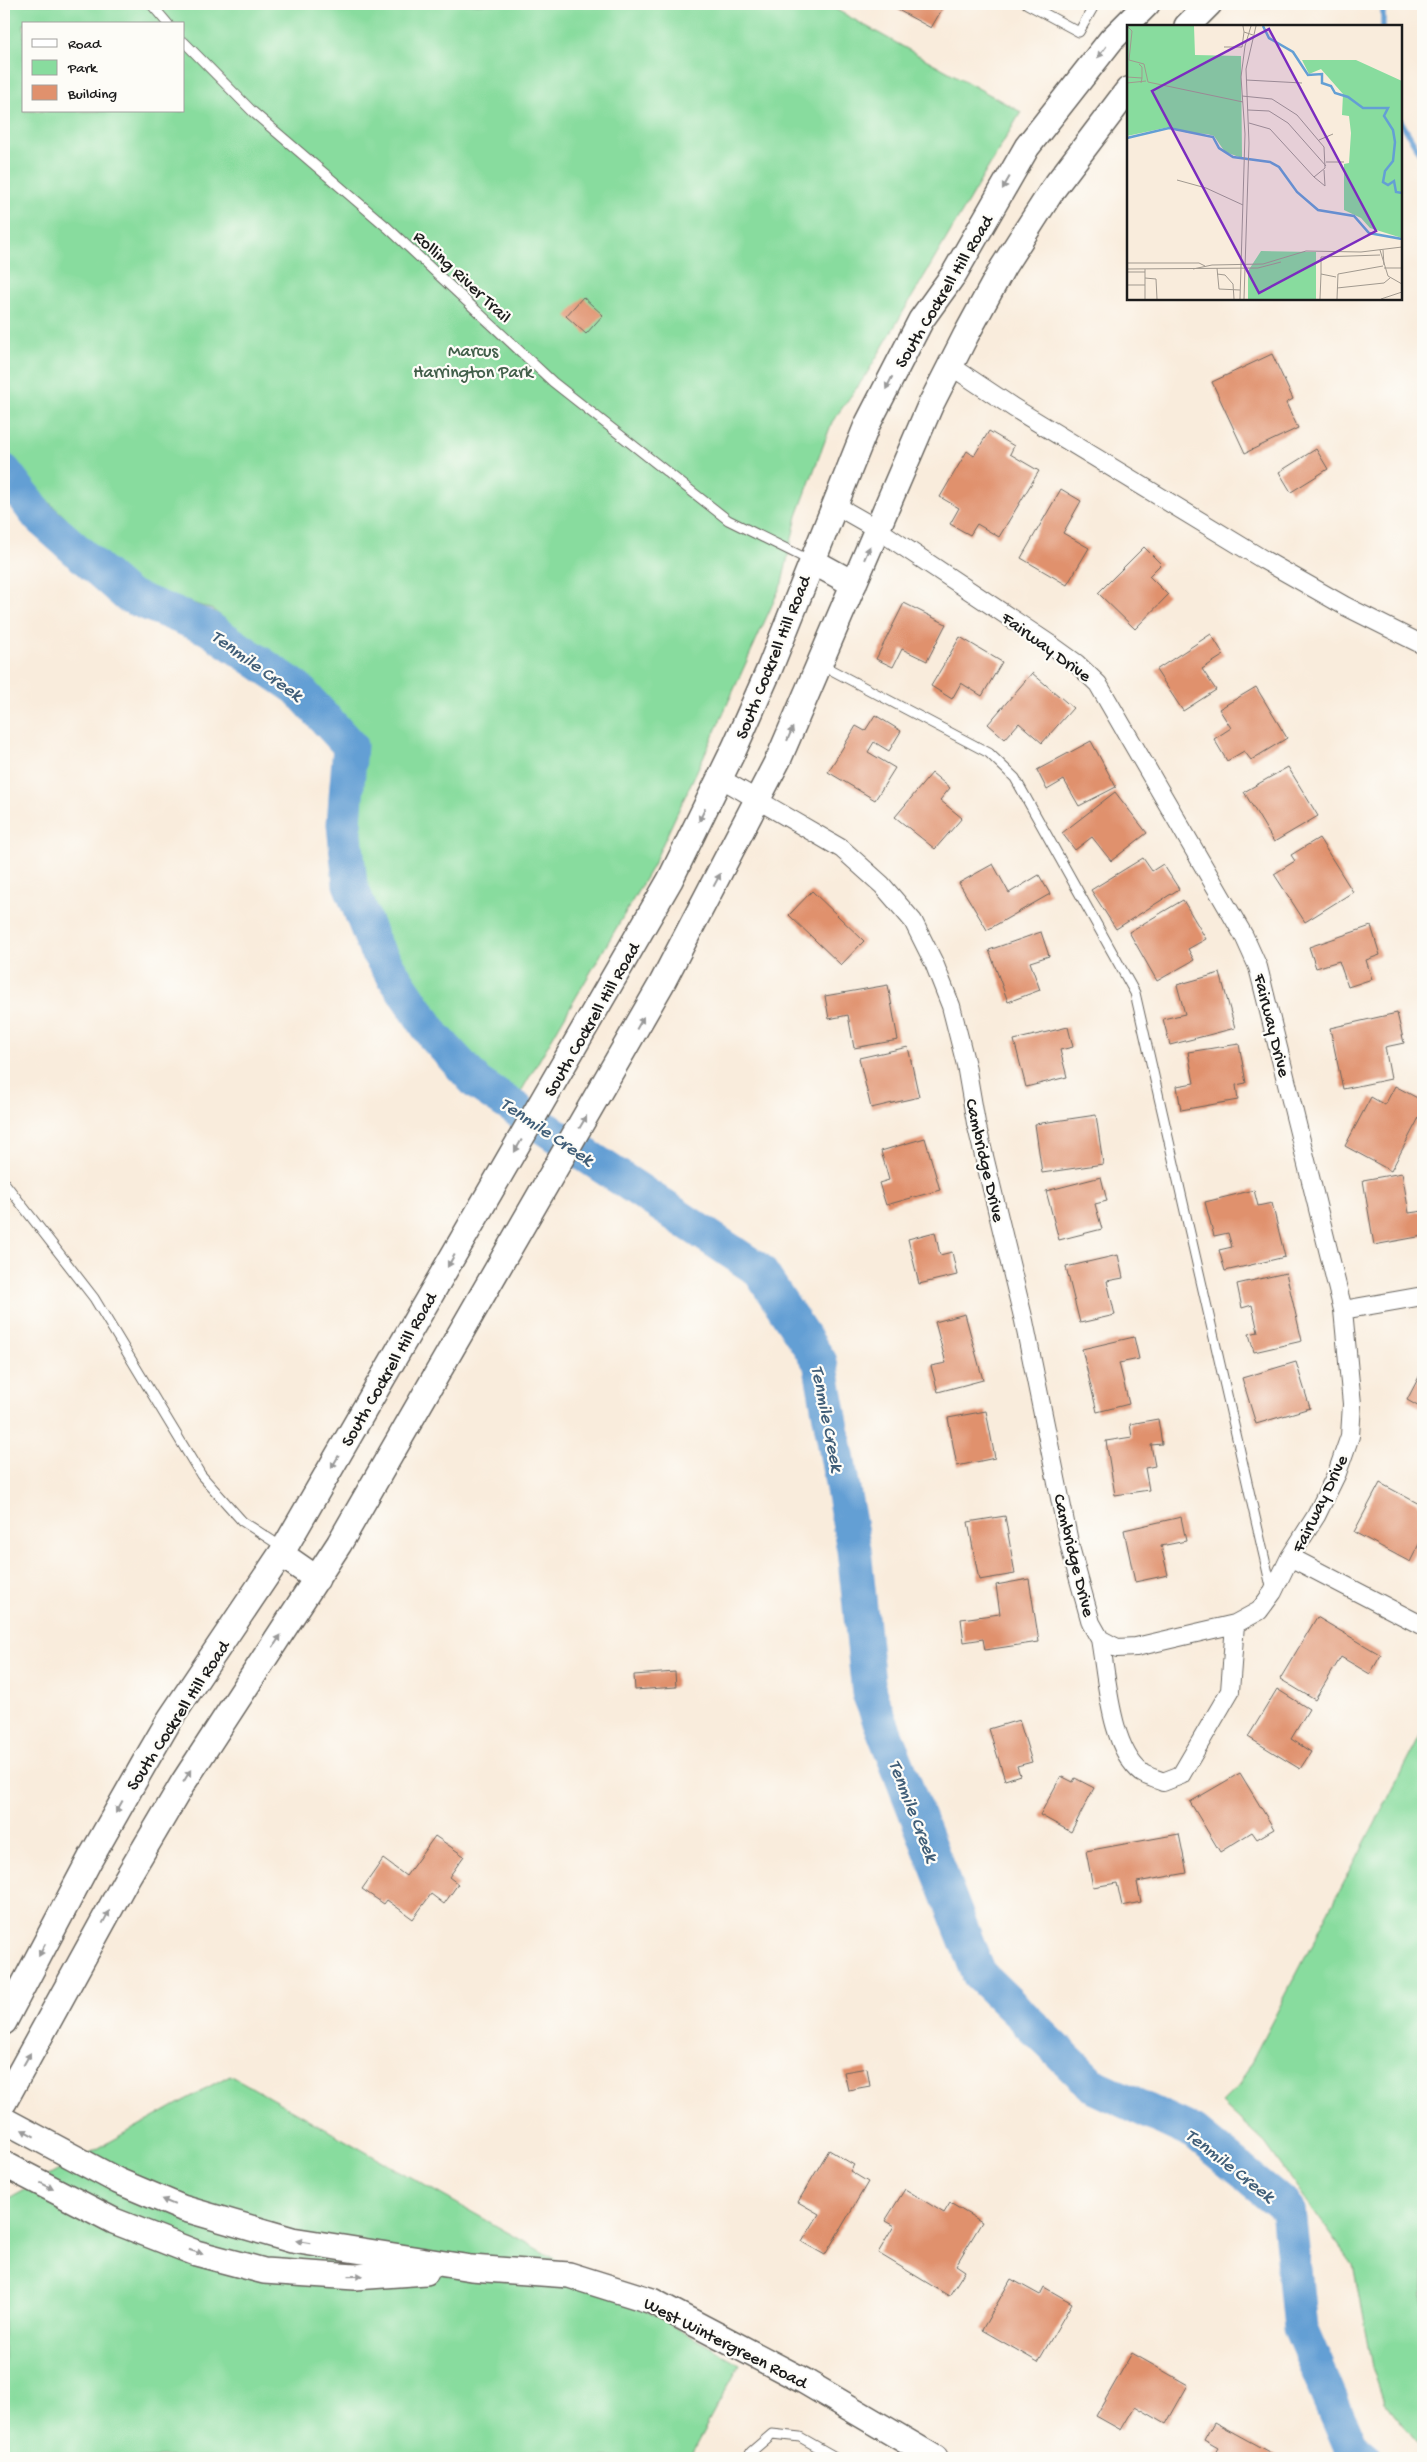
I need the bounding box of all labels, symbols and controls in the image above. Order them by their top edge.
legend [22,22,185,112]
inset map [1127,25,1402,300]
text: Road [68,36,102,54]
one-way arrow [1096,45,1107,58]
text: Park [67,60,98,78]
text: Building [67,86,117,104]
one-way arrow [1002,177,1011,190]
street label: South Cockrell Hill Road [891,211,1000,372]
street label: Rolling River Trail [408,227,515,328]
park label: Marcus Harrington Park [413,342,535,384]
one-way arrow [885,376,893,391]
one-way arrow [863,546,871,560]
street label: South Cockrell Hill Road [732,572,817,743]
street label: Fairway Drive [996,608,1095,688]
water label: Tenmile Creek [206,626,307,709]
one-way arrow [786,727,794,741]
one-way arrow [698,808,706,822]
one-way arrow [713,872,721,887]
street label: South Cockrell Hill Road [541,938,647,1101]
street label: Fairway Drive [1247,971,1294,1080]
one-way arrow [636,1015,644,1030]
water label: Tenmile Creek [495,1093,598,1173]
street label: Cambridge Drive [959,1097,1008,1225]
one-way arrow [579,1115,588,1128]
one-way arrow [513,1139,522,1152]
one-way arrow [447,1254,456,1267]
street label: South Cockrell Hill Road [338,1288,444,1451]
water label: Tenmile Creek [804,1364,847,1475]
street label: Fairway Drive [1288,1451,1354,1557]
one-way arrow [330,1455,339,1468]
street label: Cambridge Drive [1047,1492,1098,1620]
one-way arrow [272,1634,282,1648]
street label: South Cockrell Hill Road [123,1636,236,1795]
water label: Tenmile Creek [882,1757,942,1867]
one-way arrow [182,1770,191,1783]
one-way arrow [115,1800,123,1815]
one-way arrow [102,1910,110,1924]
one-way arrow [38,1943,46,1957]
one-way arrow [23,2053,32,2066]
water label: Tenmile Creek [1179,2125,1279,2210]
one-way arrow [21,2129,35,2137]
one-way arrow [40,2182,54,2190]
one-way arrow [161,2197,175,2205]
one-way arrow [295,2237,311,2245]
one-way arrow [188,2249,203,2256]
one-way arrow [348,2272,364,2280]
street label: West Wintergreen Road [639,2294,812,2395]

